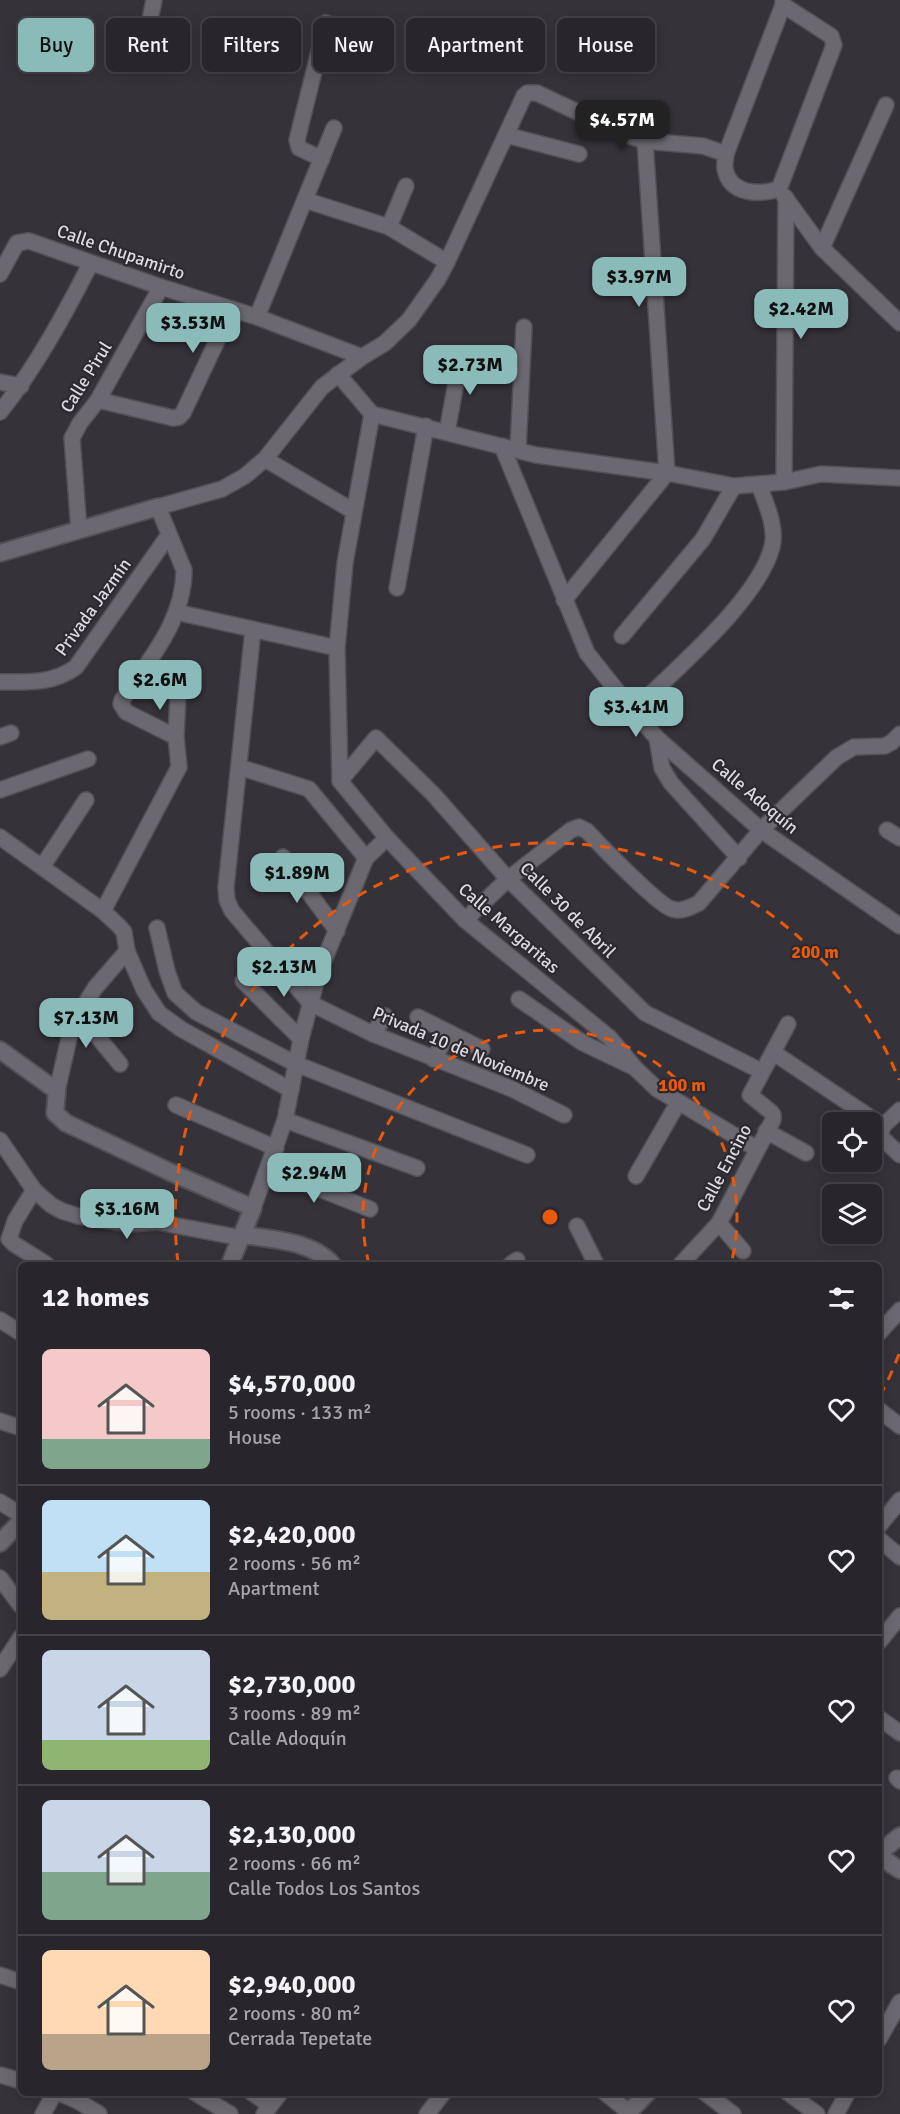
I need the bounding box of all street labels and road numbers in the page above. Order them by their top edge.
street label: Calle Chupamirto [54,220,188,284]
street label: Calle Pirul [56,337,116,417]
street label: Privada Jazmín [50,554,136,660]
street label: Calle Adoquín [707,753,803,839]
street label: Calle 30 de Abril [515,857,621,963]
street label: Calle Margaritas [454,878,564,978]
street label: Privada 10 de Noviembre [369,1002,553,1096]
street label: Calle Encino [692,1121,756,1215]

